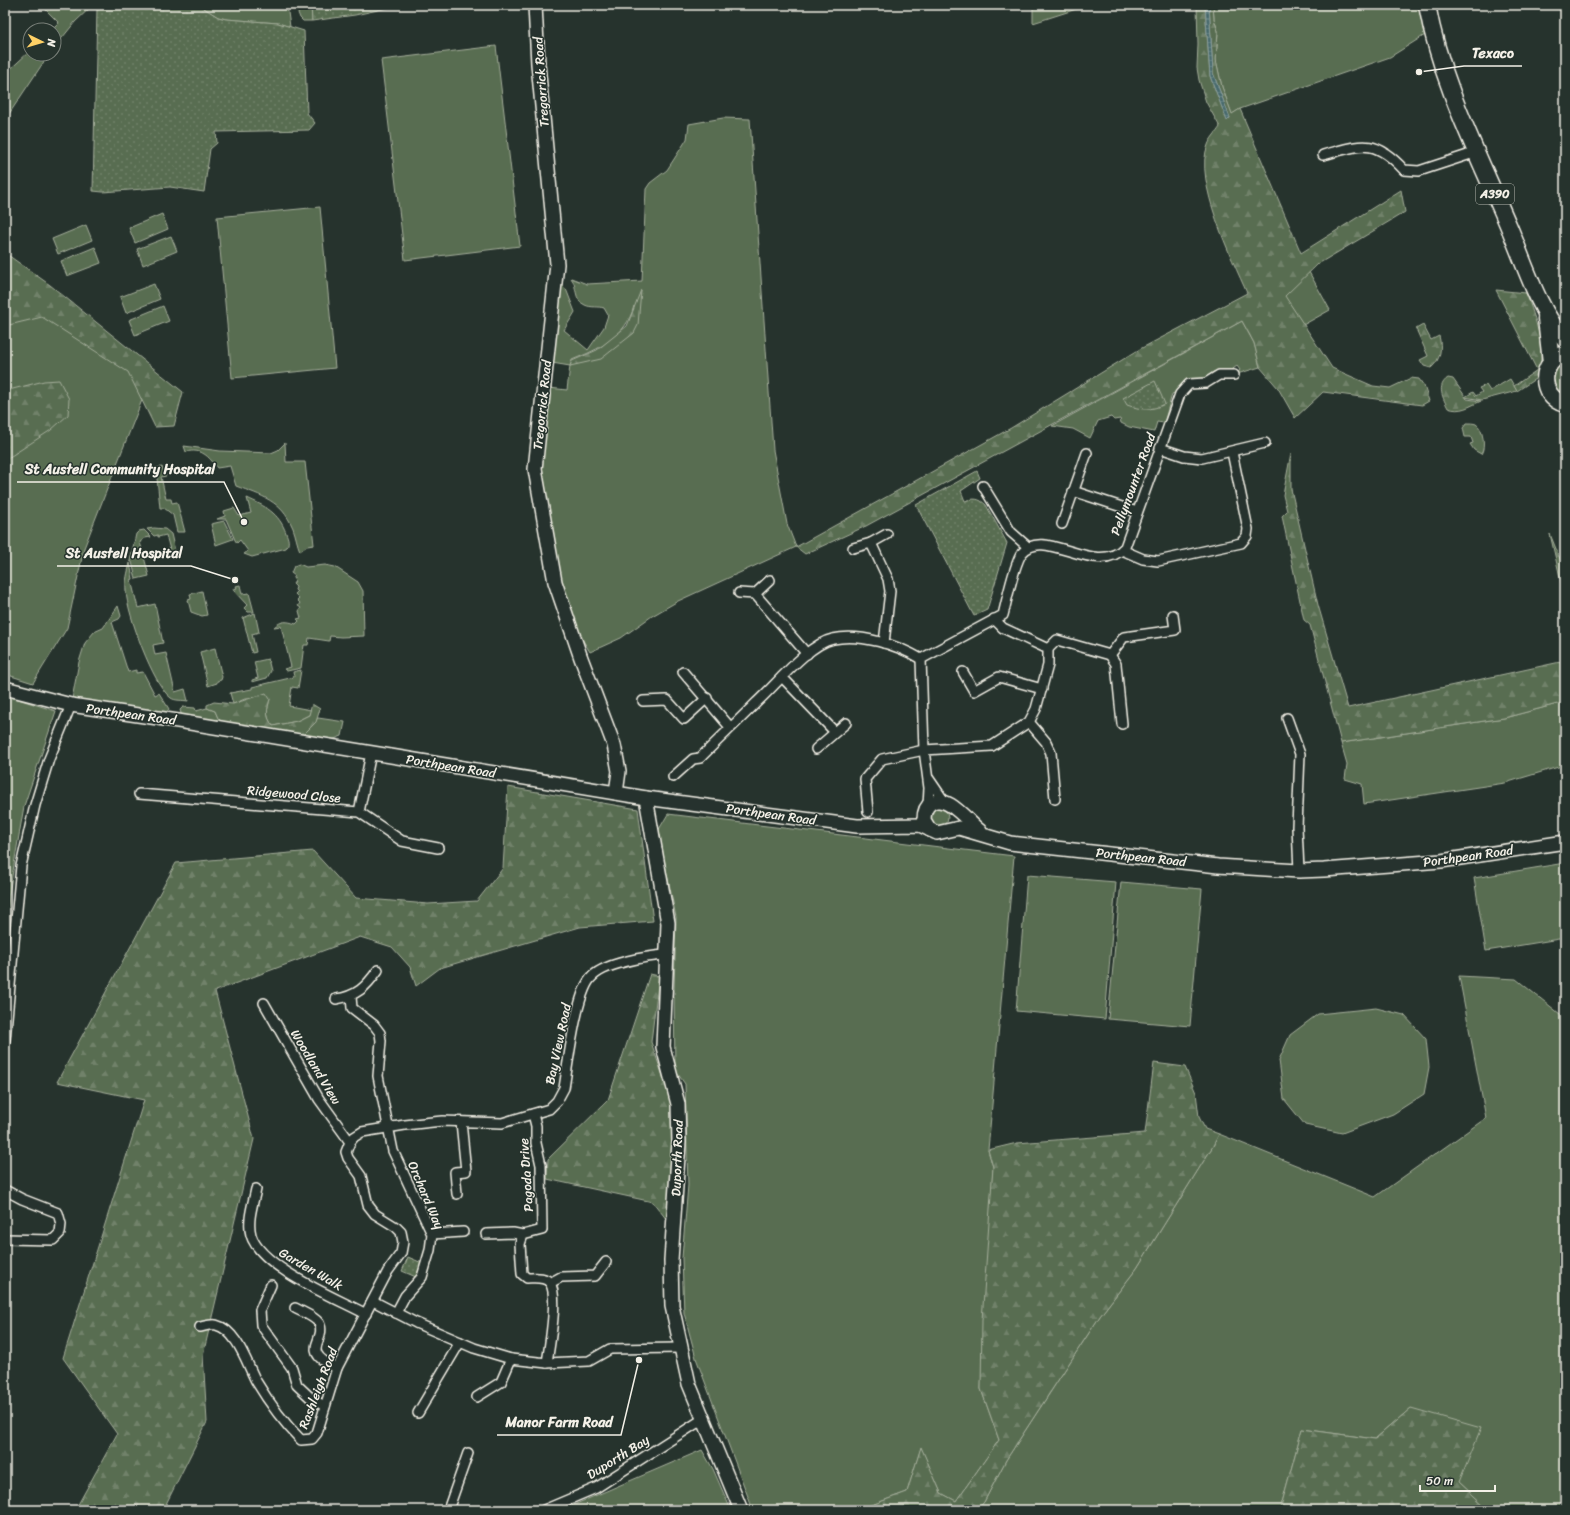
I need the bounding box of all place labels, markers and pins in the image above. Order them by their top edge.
callout: Texaco [1464,40,1522,66]
callout: St Austell Community Hospital [17,456,224,482]
callout: St Austell Hospital [57,540,191,566]
callout: Manor Farm Road [497,1409,621,1435]

